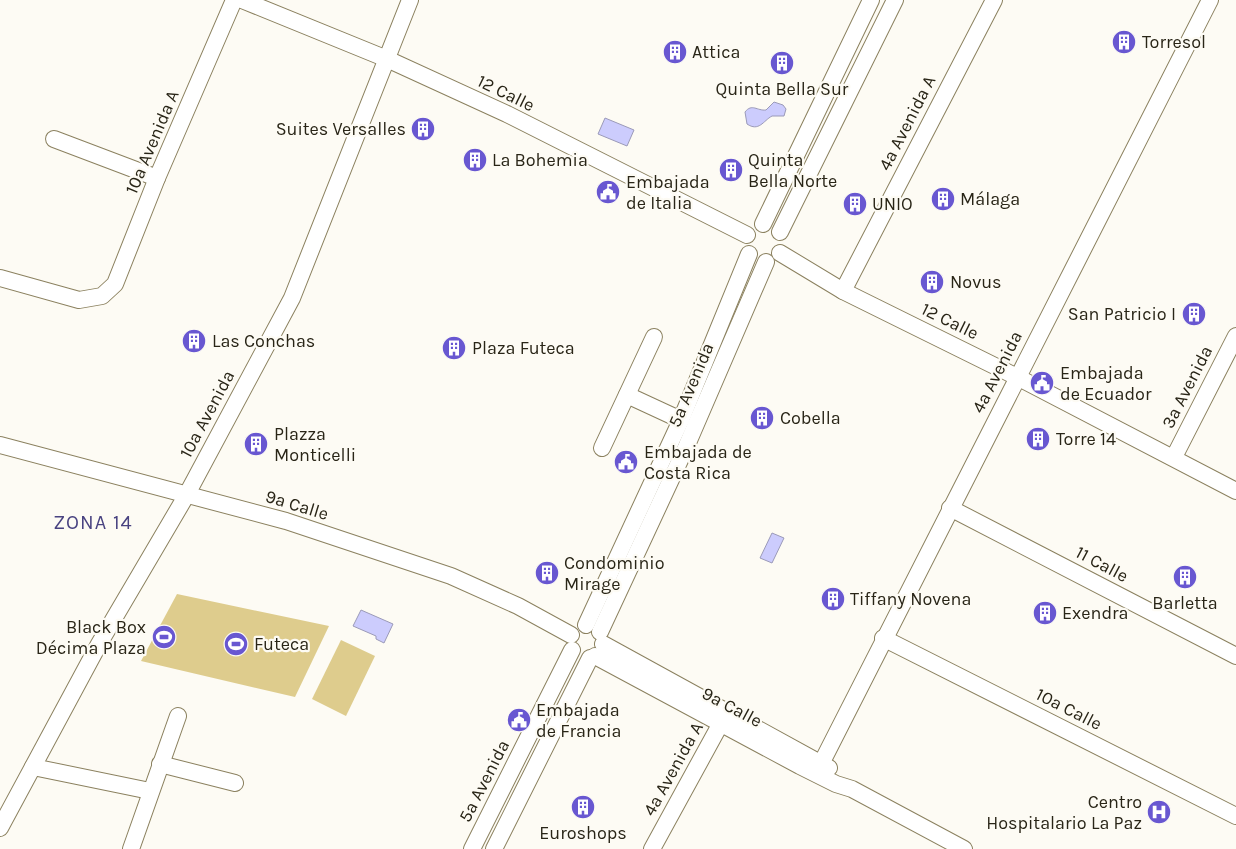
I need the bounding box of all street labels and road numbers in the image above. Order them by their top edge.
street label: 12 Calle [474,70,538,116]
street label: 4a Avenida A [874,72,940,174]
street label: 10a Avenida A [120,87,184,197]
street label: 12 Calle [918,298,982,344]
street label: 4a Avenida [967,327,1027,417]
street label: 5a Avenida [663,340,719,430]
street label: 3a Avenida [1157,342,1217,432]
street label: 10a Avenida [175,367,239,461]
street label: 9a Calle [263,485,331,525]
street label: 11 Calle [1072,541,1132,587]
street label: 9a Calle [698,682,766,732]
street label: 10a Calle [1032,683,1106,735]
street label: 4a Avenida A [638,718,708,820]
street label: 5a Avenida [454,736,514,826]

